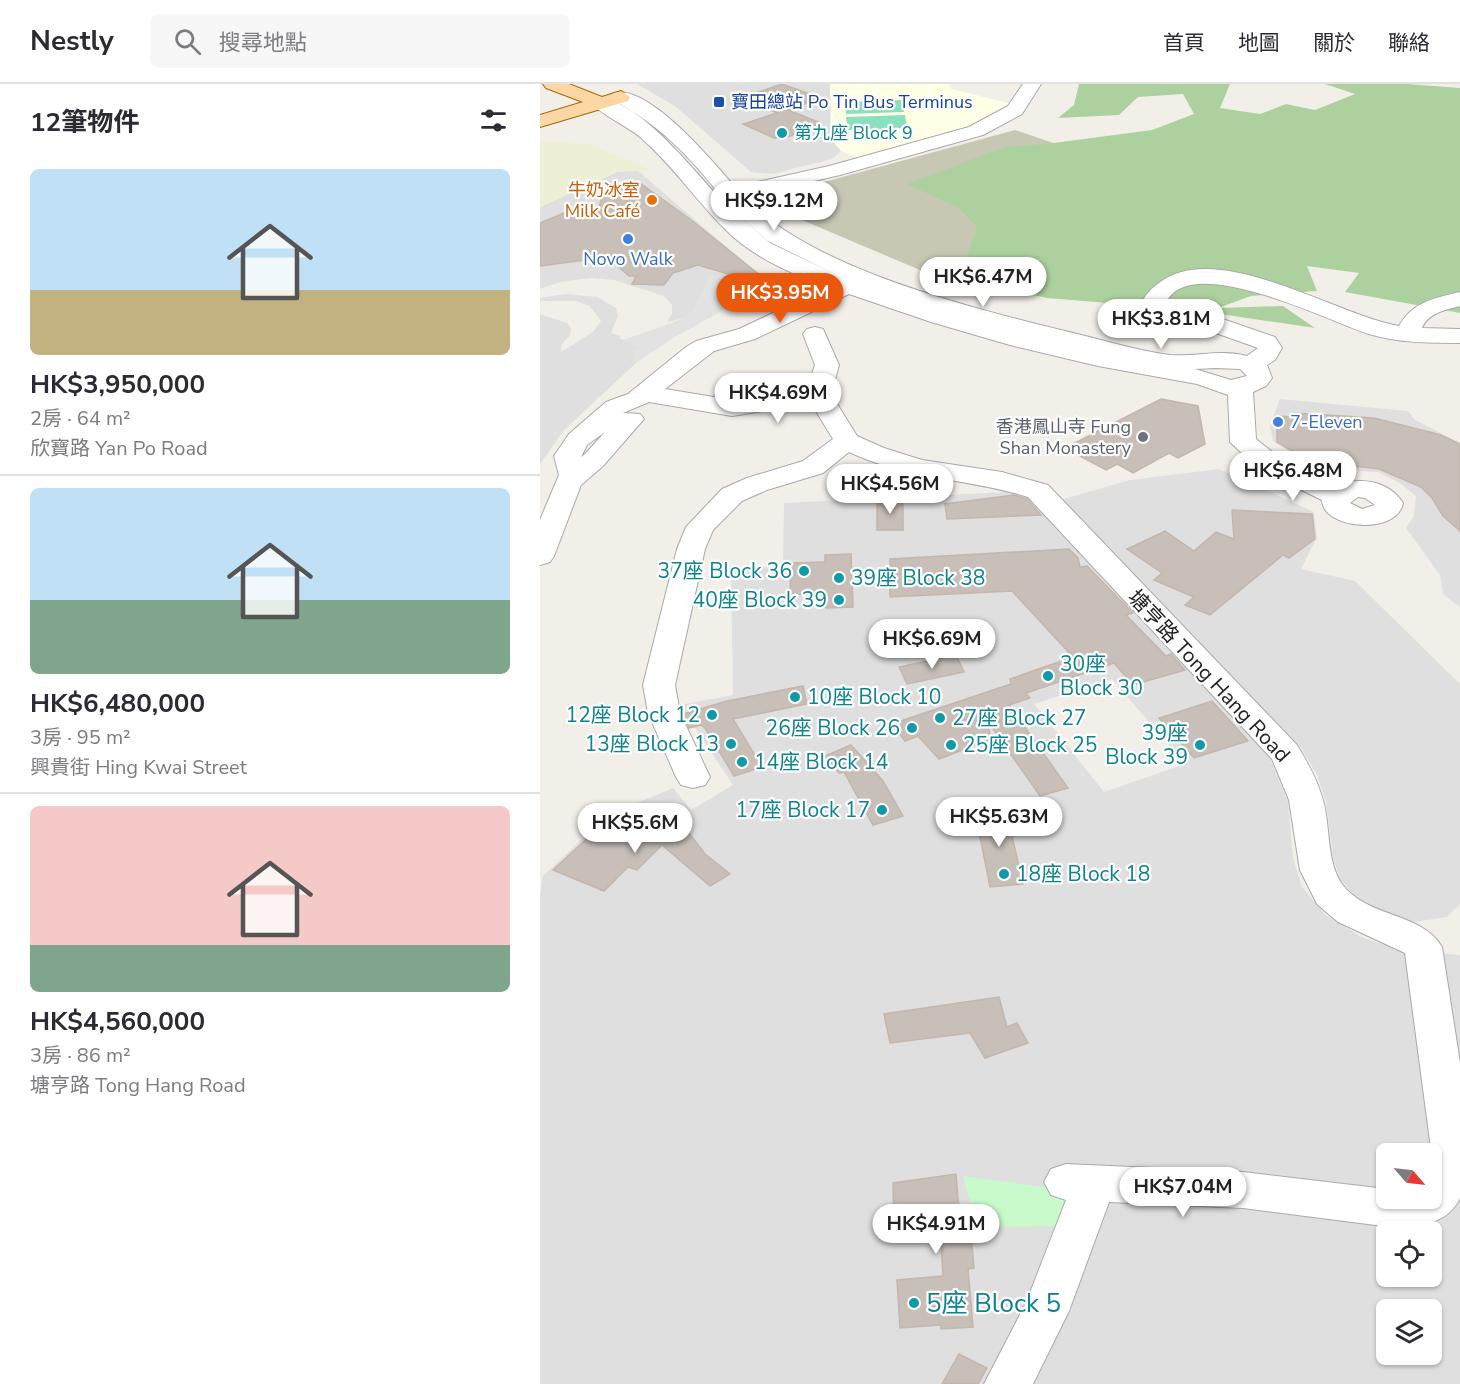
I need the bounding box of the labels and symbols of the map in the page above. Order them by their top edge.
place label: 寶田總站 Po Tin Bus Terminus [731,90,973,114]
marker: 寶田總站 Po Tin Bus Terminus [712,95,726,109]
place label: 第九座 Block 9 [794,121,913,145]
marker: 第九座 Block 9 [775,126,789,140]
place label: 牛奶冰室 Milk Café [565,178,640,223]
pin: HK$9.12M [712,181,836,232]
marker: 牛奶冰室 Milk Café [645,193,659,207]
marker: Novo Walk [621,232,635,246]
place label: Novo Walk [583,247,674,271]
pin: HK$6.47M [921,257,1045,308]
pin: HK$3.95M [718,273,842,324]
pin: HK$3.81M [1099,299,1223,350]
pin: HK$4.69M [716,373,840,424]
place label: 7-Eleven [1290,410,1363,434]
place label: 香港鳳山寺 Fung Shan Monastery [996,415,1132,460]
marker: 7-Eleven [1271,415,1285,429]
marker: 香港鳳山寺 Fung Shan Monastery [1136,430,1150,444]
pin: HK$6.48M [1231,451,1355,502]
pin: HK$4.56M [828,464,952,515]
place label: 37座 Block 36 [658,557,792,585]
marker: 37座 Block 36 [797,564,811,578]
place label: 39座 Block 38 [851,564,985,592]
marker: 39座 Block 38 [832,571,846,585]
street label: 塘亨路 Tong Hang Road [1122,584,1296,768]
place label: 40座 Block 39 [693,586,827,614]
marker: 40座 Block 39 [832,593,846,607]
pin: HK$6.69M [870,619,994,670]
place label: 30座 Block 30 [1060,650,1143,702]
marker: 30座 Block 30 [1041,669,1055,683]
place label: 10座 Block 10 [807,683,941,711]
marker: 10座 Block 10 [788,690,802,704]
place label: 12座 Block 12 [566,701,700,729]
place label: 27座 Block 27 [952,704,1086,732]
marker: 12座 Block 12 [705,708,719,722]
marker: 27座 Block 27 [933,711,947,725]
place label: 26座 Block 26 [766,714,900,742]
place label: 39座 Block 39 [1105,719,1188,771]
marker: 26座 Block 26 [905,721,919,735]
place label: 13座 Block 13 [585,730,719,758]
place label: 25座 Block 25 [963,731,1097,759]
marker: 13座 Block 13 [724,737,738,751]
marker: 25座 Block 25 [944,738,958,752]
marker: 39座 Block 39 [1193,738,1207,752]
place label: 14座 Block 14 [754,748,888,776]
marker: 14座 Block 14 [735,755,749,769]
place label: 17座 Block 17 [736,796,870,824]
pin: HK$5.63M [937,797,1061,848]
pin: HK$5.6M [580,803,690,854]
marker: 17座 Block 17 [875,803,889,817]
place label: 18座 Block 18 [1016,860,1150,888]
marker: 18座 Block 18 [997,867,1011,881]
north arrow [1376,1143,1442,1209]
pin: HK$7.04M [1121,1167,1245,1218]
pin: HK$4.91M [874,1204,998,1255]
place label: 5座 Block 5 [926,1286,1061,1321]
marker: 5座 Block 5 [907,1296,921,1310]

